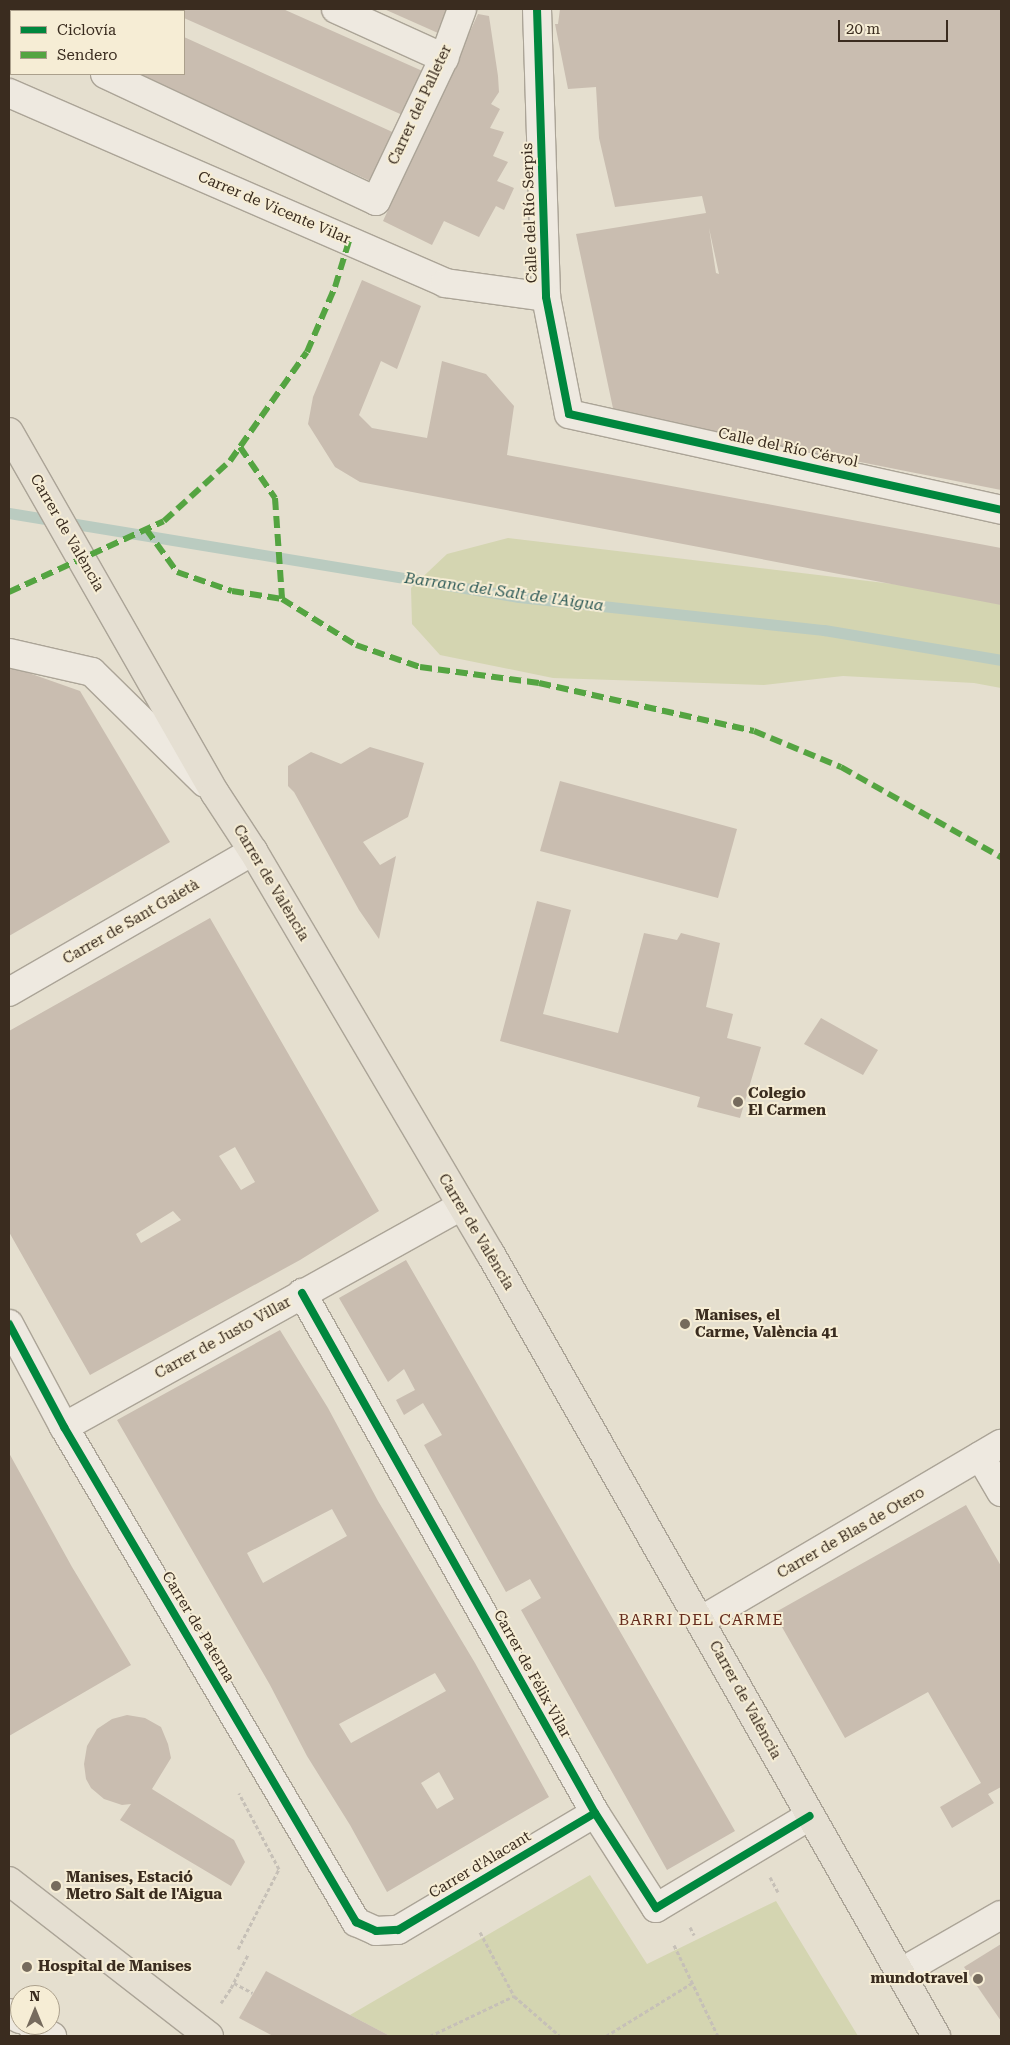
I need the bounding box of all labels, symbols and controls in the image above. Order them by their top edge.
legend [10,10,185,75]
scale bar [840,10,950,42]
text: 20 m [846,20,880,38]
text: Ciclovía [57,21,116,39]
street label: Carrer del Palleter [384,42,456,168]
text: Sendero [57,46,118,64]
street label: Calle del Río Serpis [519,143,541,283]
street label: Carrer de Vicente Vilar [195,168,353,248]
street label: Calle del Río Cérvol [717,424,859,472]
street label: Carrer de València [26,471,108,595]
water label: Barranc del Salt de l'Aigua [403,569,605,615]
street label: Carrer de València [229,822,313,944]
street label: Carrer de Sant Gaietà [60,876,202,968]
place label: Colegio El Carmen [748,1084,826,1119]
marker: Colegio El Carmen [732,1096,744,1108]
street label: Carrer de València [434,1171,518,1293]
street label: Carrer de Justo Villar [152,1293,294,1383]
place label: Manises, el Carme, València 41 [695,1306,838,1341]
marker: Manises, el Carme, València 41 [679,1318,691,1330]
street label: Carrer de Blas de Otero [774,1483,928,1583]
street label: Carrer de Paterna [158,1568,238,1686]
street label: Carrer de Félix Vilar [489,1607,575,1741]
district label: BARRI DEL CARME [617,1610,785,1630]
street label: Carrer de València [705,1638,785,1762]
street label: Carrer d'Alacant [426,1827,534,1903]
place label: Manises, Estació Metro Salt de l'Aigua [66,1868,222,1903]
marker: Manises, Estació Metro Salt de l'Aigua [50,1880,62,1892]
place label: Hospital de Manises [38,1958,192,1976]
marker: Hospital de Manises [20,1960,34,1974]
place label: mundotravel [871,1970,968,1988]
marker: mundotravel [972,1973,984,1985]
north arrow [10,1985,60,2035]
text: N [30,1988,40,2004]

